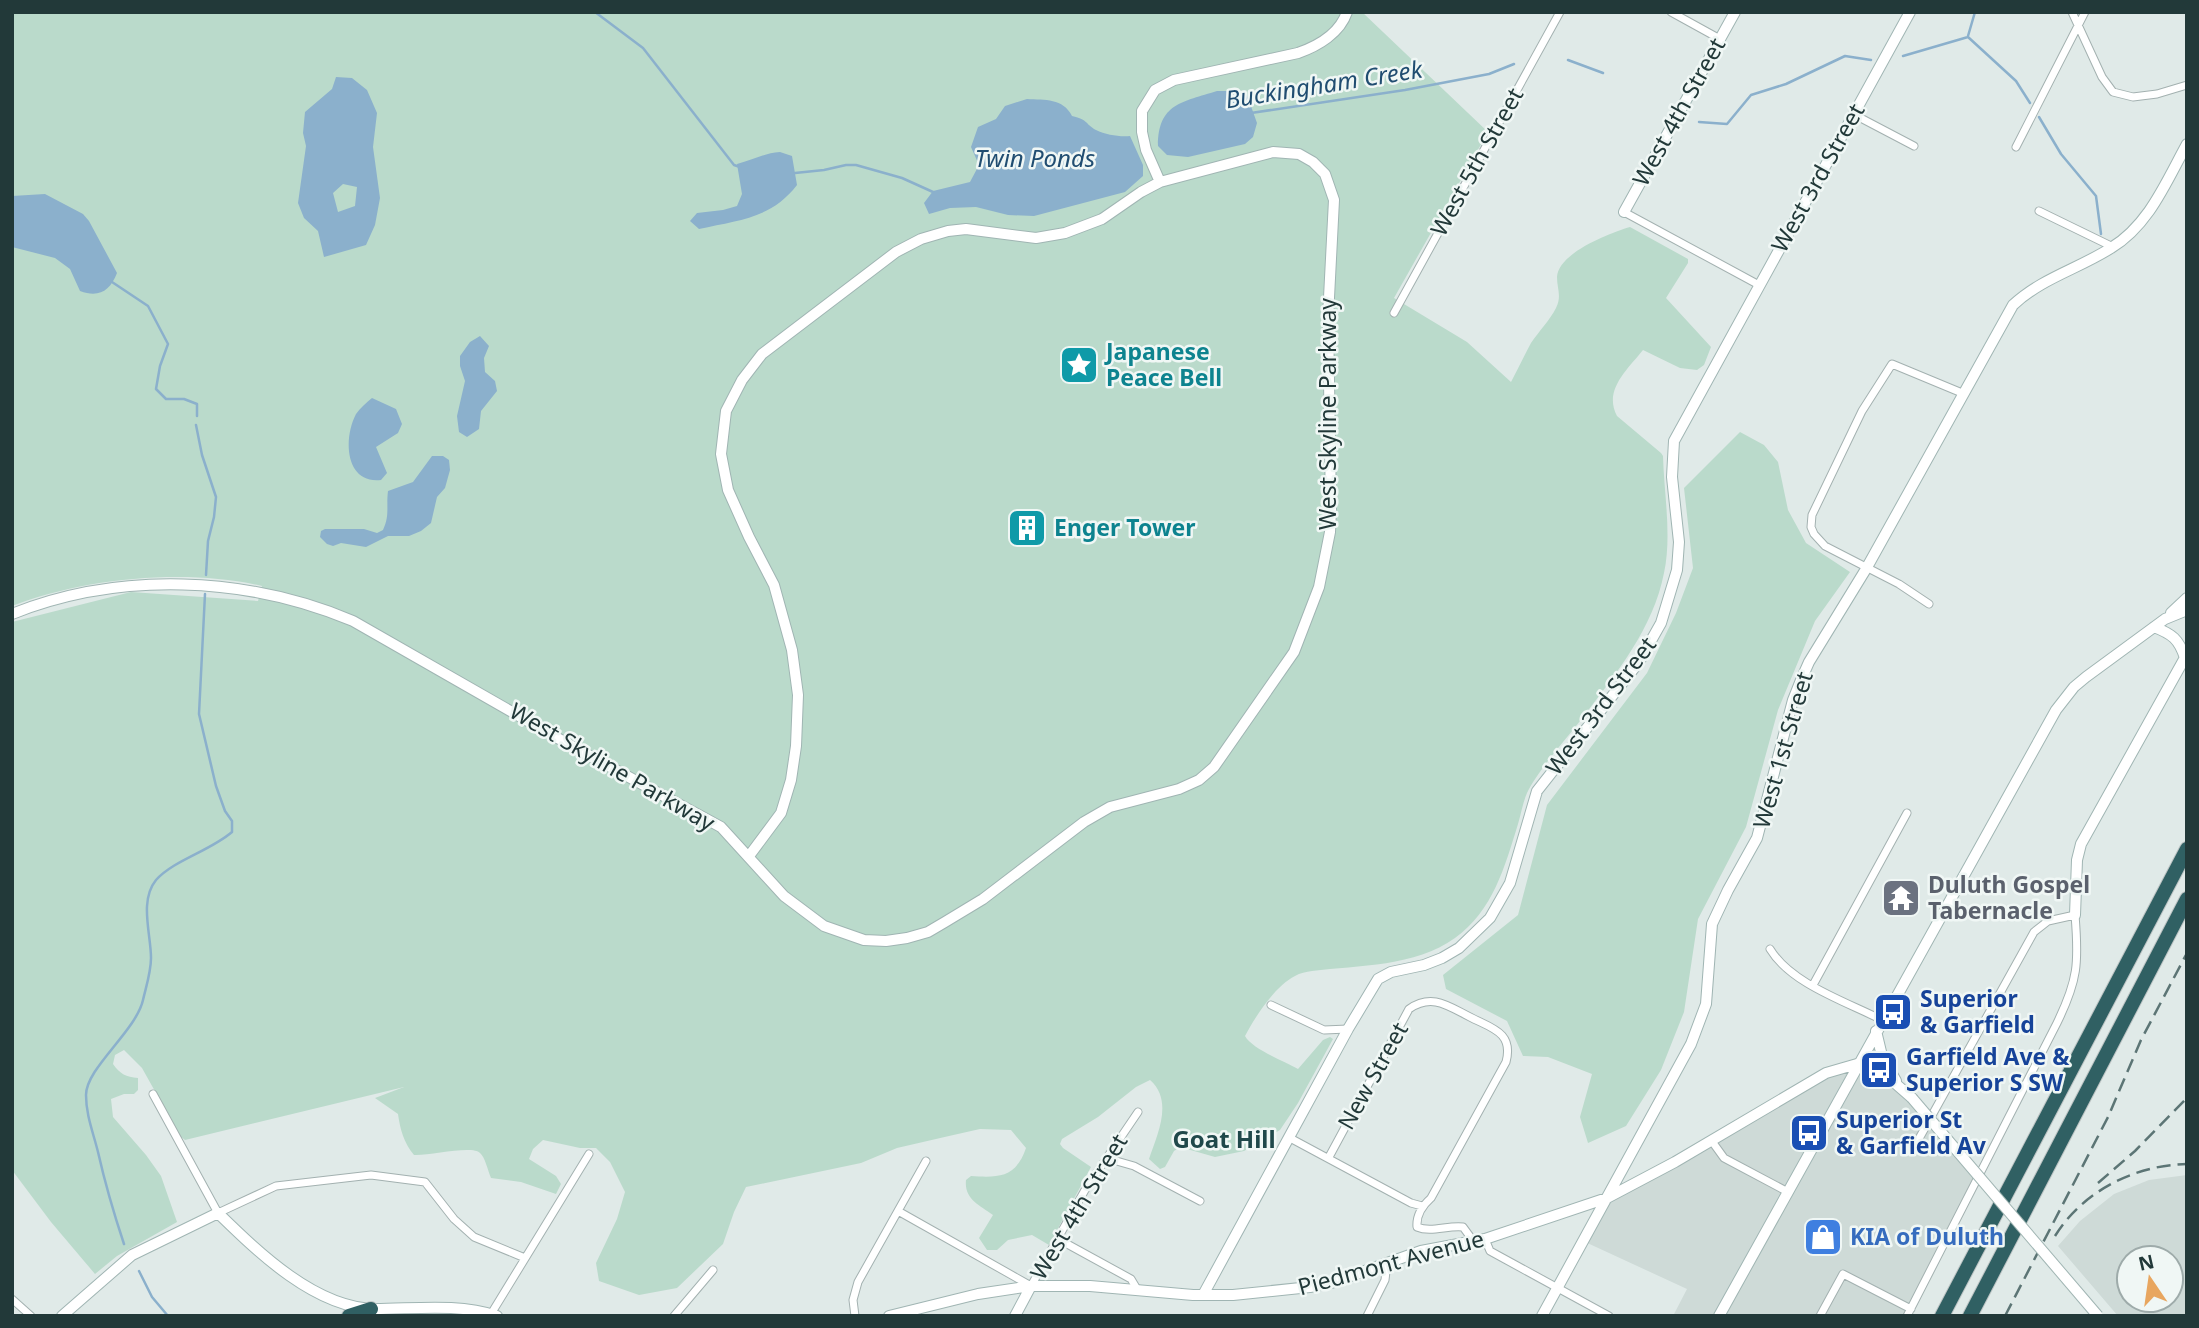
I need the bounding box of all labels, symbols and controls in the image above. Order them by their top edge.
street label: West 4th Street [1624,32,1732,191]
water label: Buckingham Creek [1223,51,1426,115]
street label: West 5th Street [1422,82,1530,241]
street label: West 3rd Street [1763,97,1871,258]
water label: Twin Ponds [975,141,1095,174]
street label: West Skyline Parkway [1311,298,1343,530]
place label: Japanese Peace Bell [1104,335,1222,393]
place icon: Japanese Peace Bell [1058,344,1100,386]
building icon: Enger Tower [1006,507,1048,549]
place label: Enger Tower [1054,511,1196,543]
street label: West 3rd Street [1538,630,1663,781]
street label: West 1st Street [1744,668,1820,832]
street label: West Skyline Parkway [504,694,721,838]
place label: Duluth Gospel Tabernacle [1928,868,2090,926]
temple icon: Duluth Gospel Tabernacle [1880,877,1922,919]
place label: Superior & Garfield [1920,982,2035,1040]
bus stop icon: Superior & Garfield [1872,991,1914,1033]
street label: New Street [1329,1016,1415,1135]
place label: Garfield Ave & Superior S SW [1906,1040,2070,1098]
bus stop icon: Garfield Ave & Superior S SW [1858,1049,1900,1091]
place label: Superior St & Garfield Av [1836,1103,1987,1161]
bus stop icon: Superior St & Garfield Av [1788,1112,1830,1154]
district label: Goat Hill [1172,1122,1276,1155]
street label: West 4th Street [1022,1127,1134,1285]
shop icon: KIA of Duluth [1802,1216,1844,1258]
place label: KIA of Duluth [1850,1220,2004,1252]
street label: Piedmont Avenue [1294,1222,1487,1302]
north arrow [2115,1244,2185,1314]
text: N [2136,1248,2157,1277]

